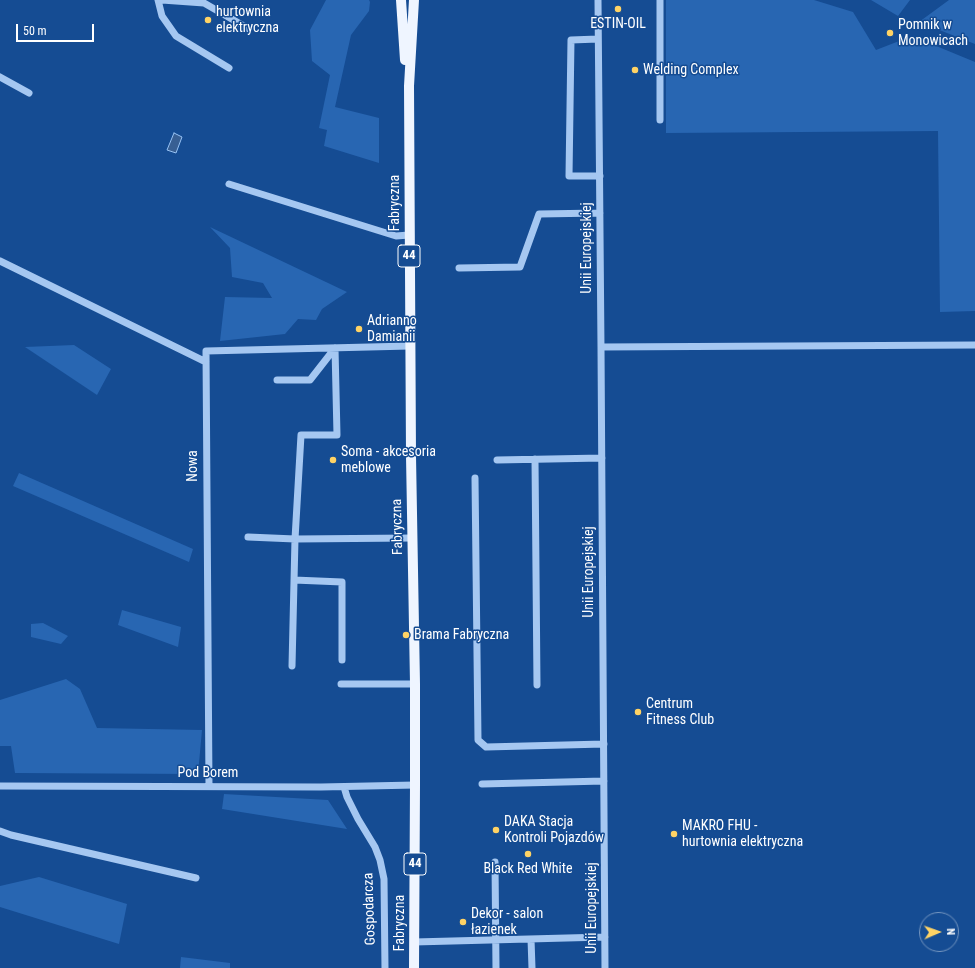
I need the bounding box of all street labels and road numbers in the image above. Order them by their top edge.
street label: Fabryczna [387,175,403,231]
street label: Unii Europejskiej [579,202,595,294]
road number: 44 [398,245,420,267]
street label: Nowa [185,450,201,482]
street label: Fabryczna [389,499,407,555]
street label: Unii Europejskiej [581,526,597,618]
street label: Pod Borem [178,765,238,781]
road number: 44 [404,853,426,875]
street label: Unii Europejskiej [584,862,600,954]
street label: Gospodarcza [360,872,380,946]
street label: Fabryczna [392,895,408,951]

